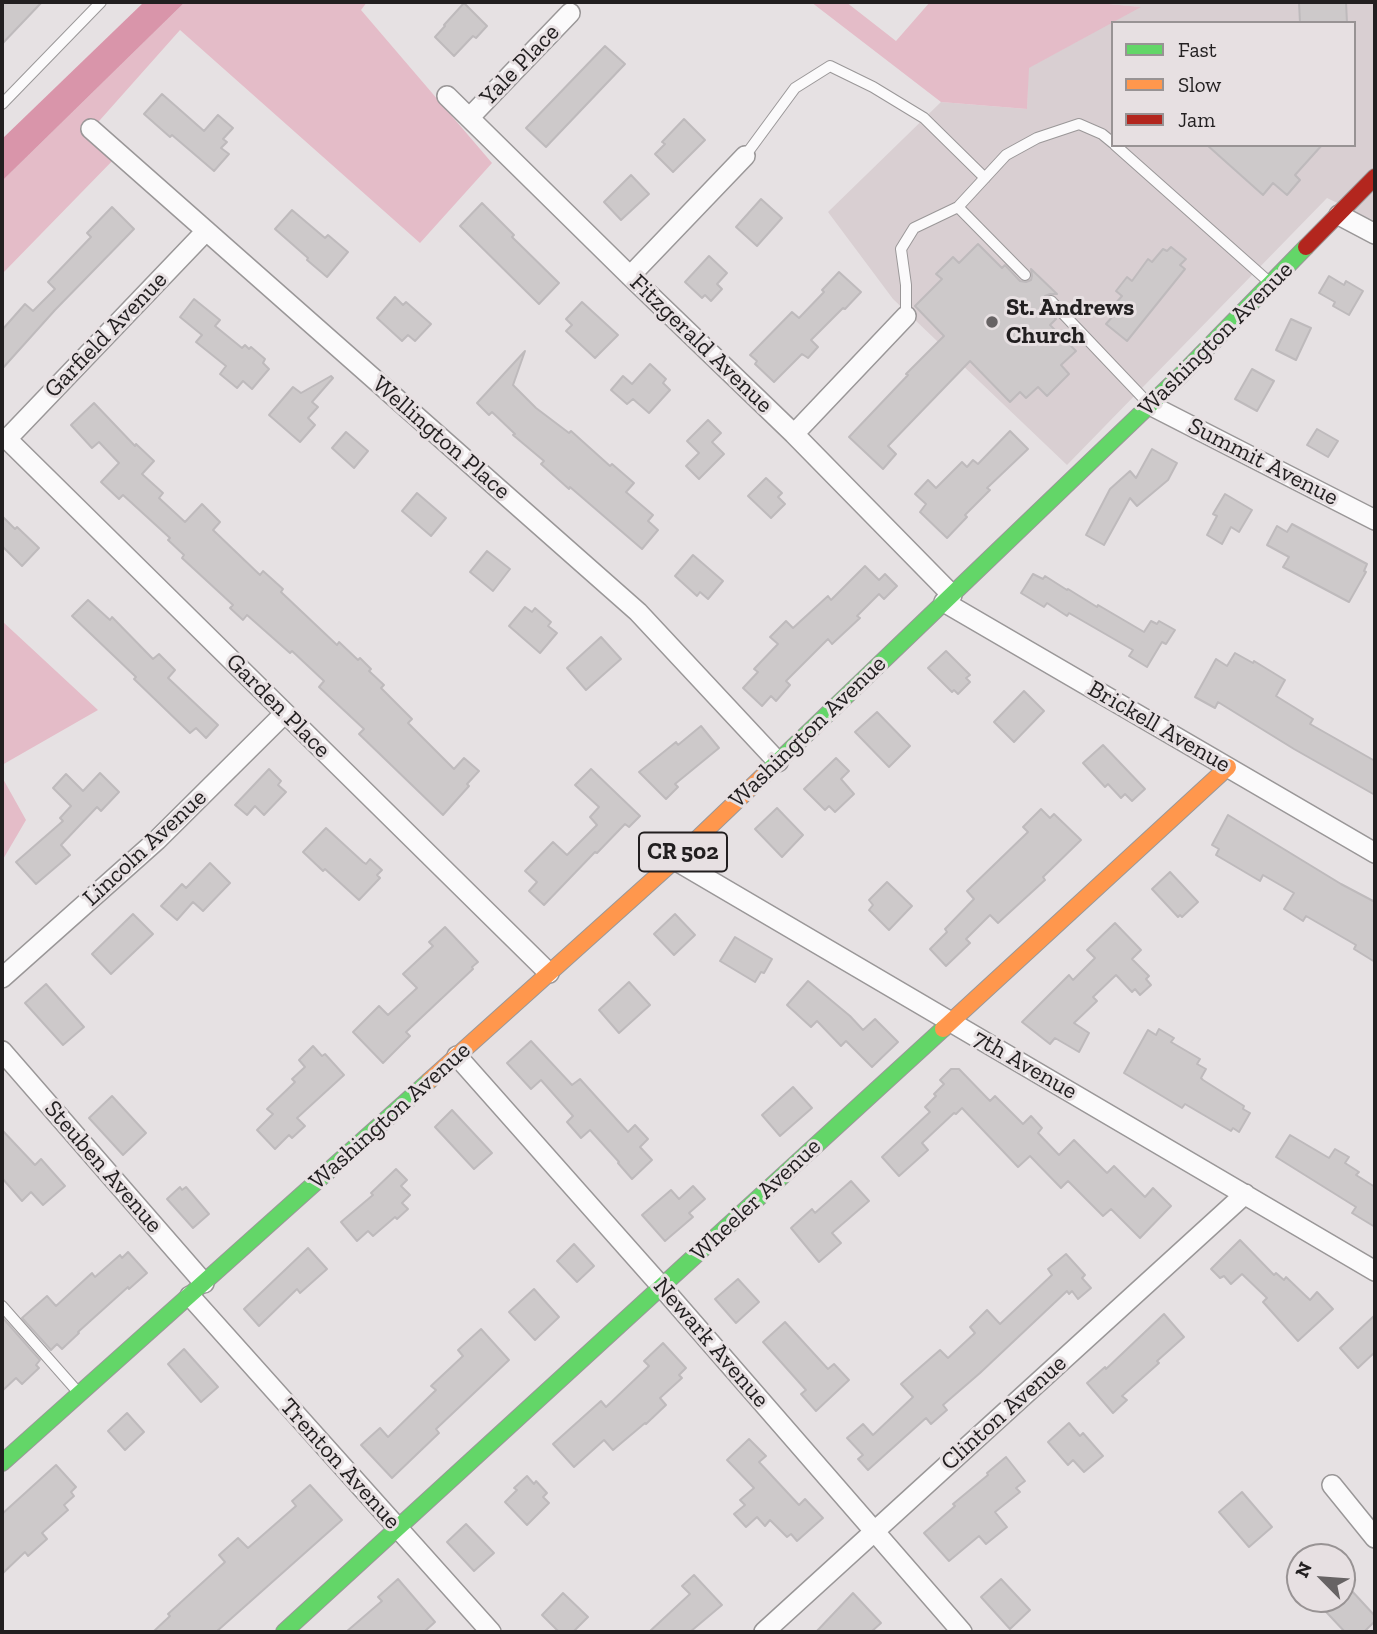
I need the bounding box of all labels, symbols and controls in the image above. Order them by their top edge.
street label: Yale Place [474,18,566,112]
legend [1111,21,1356,147]
text: Fast [1178,37,1217,62]
text: Slow [1178,72,1221,97]
text: Jam [1178,107,1215,132]
street label: Washington Avenue [1133,256,1299,422]
street label: Garfield Avenue [39,266,173,404]
street label: Fitzgerald Avenue [624,269,778,419]
place label: St. Andrews Church [1006,294,1134,350]
marker: St. Andrews Church [984,314,1000,330]
street label: Wellington Place [366,370,516,506]
street label: Summit Avenue [1183,412,1343,512]
street label: Garden Place [220,648,336,764]
street label: Washington Avenue [724,650,892,814]
street label: Brickell Avenue [1083,675,1235,779]
street label: Lincoln Avenue [77,783,213,913]
road number: CR 502 [639,832,727,872]
street label: 7th Avenue [968,1024,1082,1106]
street label: Washington Avenue [303,1036,477,1196]
street label: Steuben Avenue [38,1095,168,1239]
street label: Wheeler Avenue [685,1132,827,1268]
street label: Newark Avenue [647,1272,775,1414]
street label: Clinton Avenue [935,1349,1073,1477]
street label: Trenton Avenue [274,1393,406,1535]
north arrow [1286,1543,1356,1613]
text: N [1290,1558,1317,1581]

